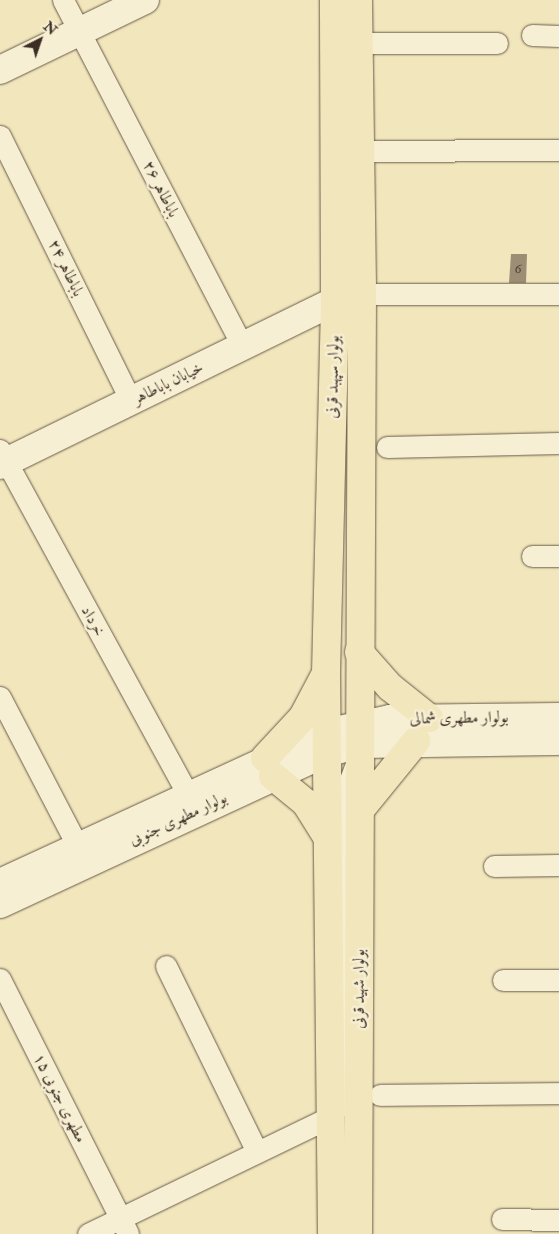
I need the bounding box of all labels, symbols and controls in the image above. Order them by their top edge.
north arrow [15,15,65,65]
text: N [40,18,60,39]
street label: باباطاهر ۲۶ [139,157,183,221]
street label: باباطاهر ۲۴ [44,236,88,300]
house number: 6 [514,261,522,277]
street label: بولوار سپهبد قرنی [323,335,343,419]
street label: خیابان باباطاهر [130,358,206,408]
street label: خرداد [77,602,109,640]
street label: بولوار مطهری شمالی [409,708,509,728]
street label: بولوار مطهری جنوبی [126,788,230,850]
street label: بولوار شهید قرنی [349,949,369,1029]
street label: مطهری جنوبی ۱۵ [29,1050,91,1146]

